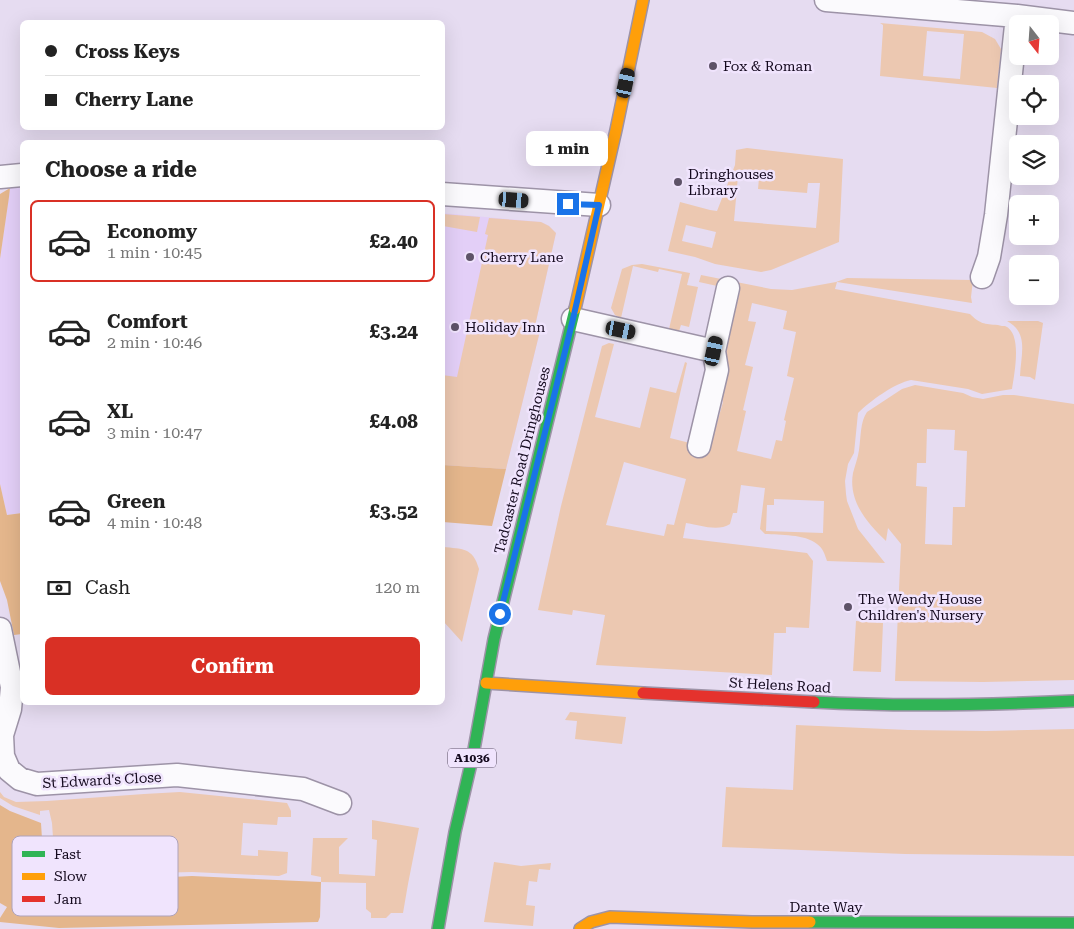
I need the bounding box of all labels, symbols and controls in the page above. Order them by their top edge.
north arrow [1009,15,1059,65]
map controls [1009,15,1059,305]
text: Cross Keys [75,40,180,63]
place label: Fox & Roman [723,58,812,74]
marker: Fox & Roman [707,60,719,72]
car [615,67,636,99]
button: locate [1009,75,1059,125]
text: Cherry Lane [75,88,193,111]
callout: 1 min [527,132,609,166]
button: layers [1009,135,1059,185]
text: 1 min [545,139,589,158]
text: Choose a ride [45,157,197,182]
place label: Dringhouses Library [688,166,774,198]
marker: Dringhouses Library [672,176,684,188]
car [498,191,529,209]
route end [557,193,579,215]
button: + [1009,195,1059,245]
icon: car [47,219,92,264]
text: Economy [107,220,197,243]
text: £2.40 [369,230,418,253]
text: 1 min · 10:45 [107,243,202,262]
place label: Cherry Lane [480,249,564,265]
marker: Cherry Lane [464,251,476,263]
button: − [1009,255,1059,305]
icon: car [47,309,92,354]
text: Comfort [107,310,188,333]
place label: Holiday Inn [465,319,545,335]
text: £3.24 [369,320,418,343]
car [604,320,637,340]
marker: Holiday Inn [449,321,461,333]
text: 2 min · 10:46 [107,333,202,352]
car [703,335,724,367]
street label: Tadcaster Road Dringhouses [491,364,553,555]
icon: car [47,399,92,444]
text: XL [107,400,133,423]
text: £4.08 [369,410,418,433]
text: 3 min · 10:47 [107,423,202,442]
icon: car [47,489,92,534]
text: Green [107,490,165,513]
text: £3.52 [369,500,418,523]
text: 4 min · 10:48 [107,513,202,532]
icon: cash [45,574,73,602]
text: Cash [85,576,130,599]
text: 120 m [374,578,420,597]
place label: The Wendy House Children's Nursery [858,591,984,623]
marker: The Wendy House Children's Nursery [842,601,854,613]
route start [489,603,511,625]
button: Confirm [45,637,420,695]
street label: St Helens Road [729,674,831,696]
road number: A1036 [448,748,496,768]
street label: St Edward's Close [42,769,162,791]
legend [12,836,178,916]
text: Fast [54,846,81,862]
text: Slow [54,868,87,884]
text: Jam [54,891,82,907]
street label: Dante Way [790,899,863,915]

